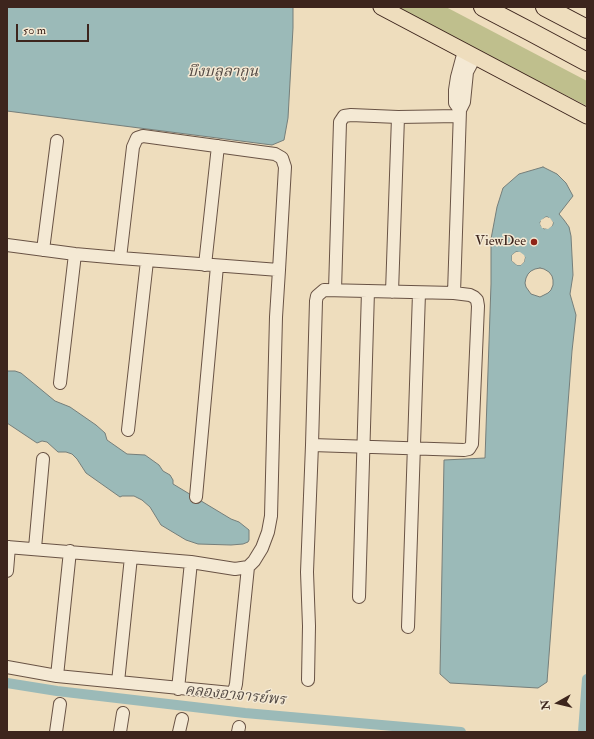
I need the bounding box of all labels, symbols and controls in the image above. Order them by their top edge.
scale bar [18,16,91,42]
text: 50 m [23,23,46,38]
water label: บึงบลูลากูน [188,64,258,82]
place label: ViewDee [475,234,526,250]
marker: ViewDee [529,237,539,247]
water label: คลองอาจารย์พร [184,682,286,710]
north arrow [538,683,578,723]
text: N [538,699,553,711]

